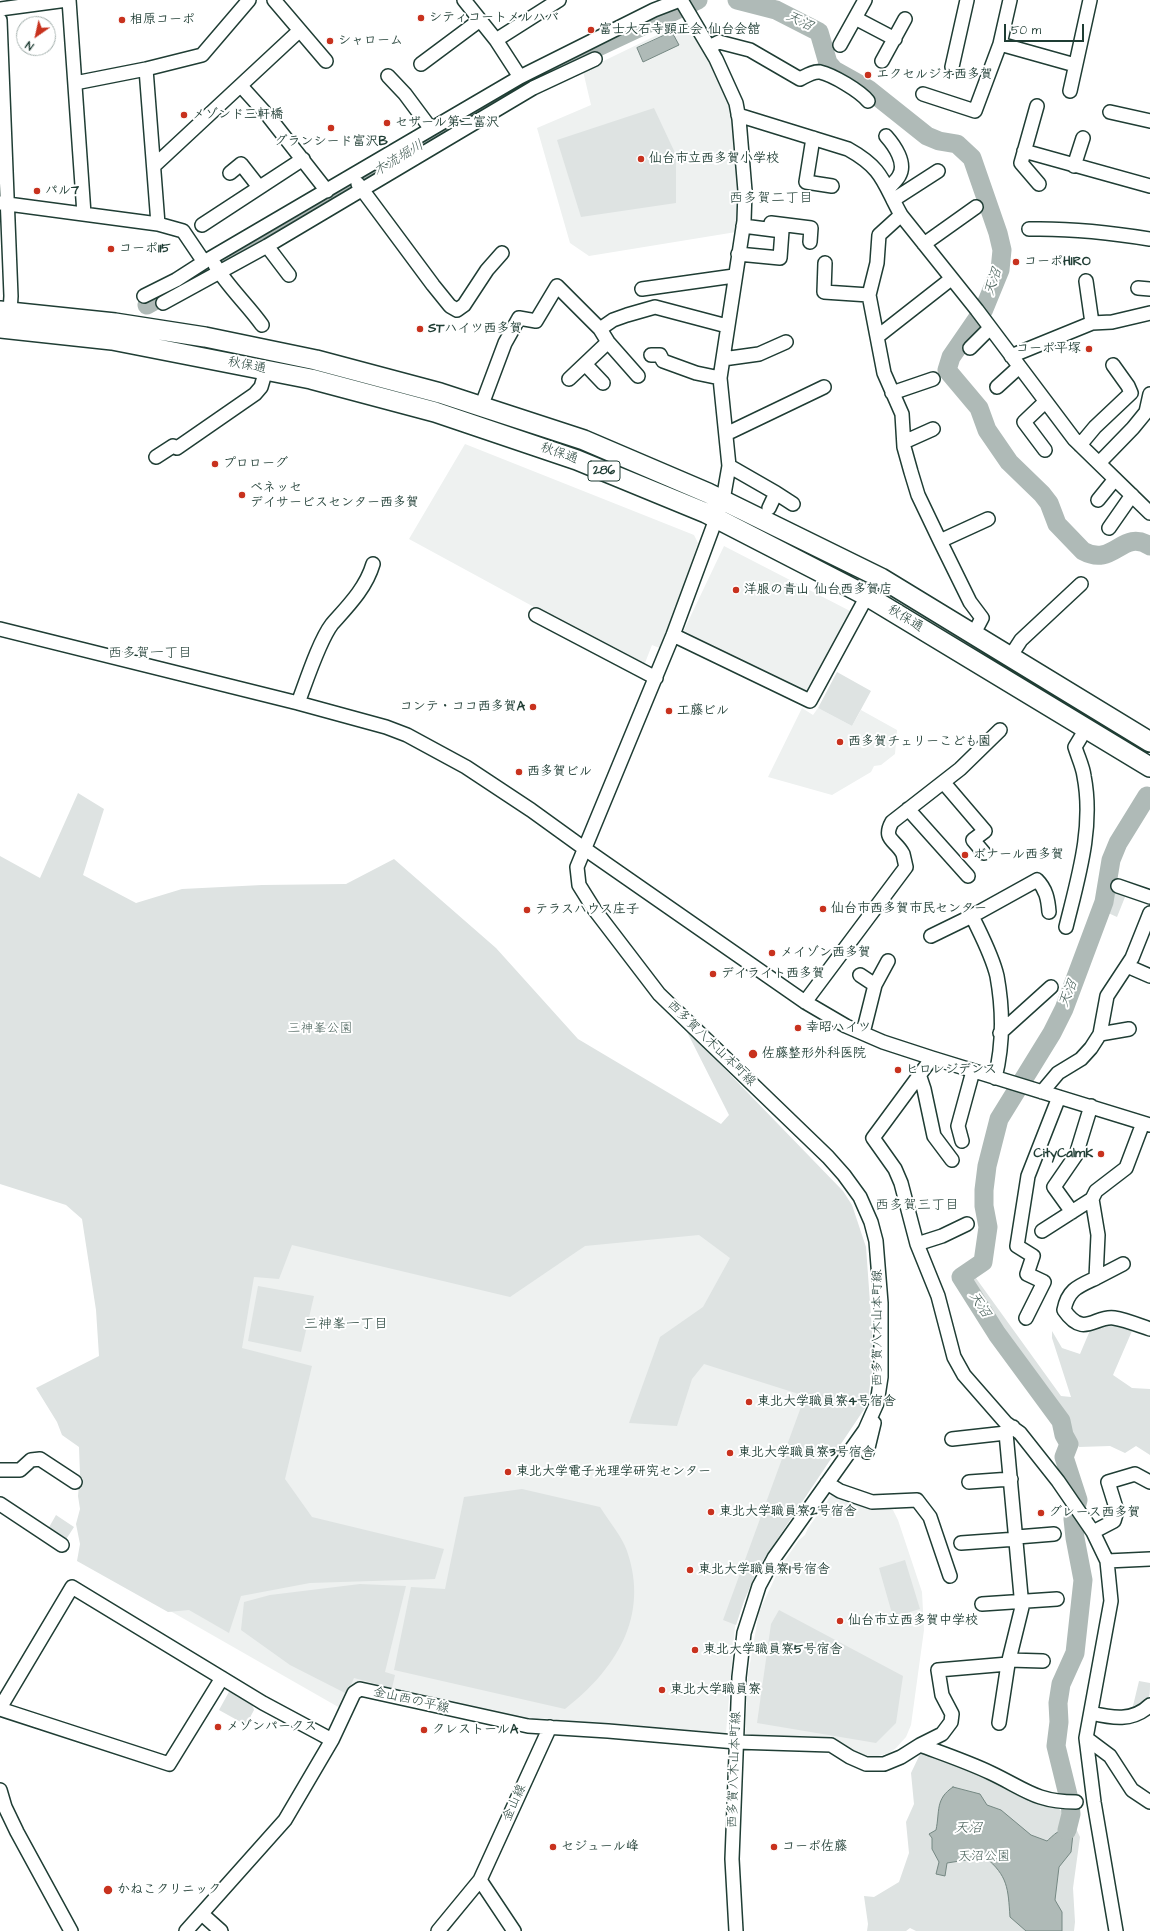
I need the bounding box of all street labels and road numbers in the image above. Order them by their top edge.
street label: 秋保通 [226,355,268,377]
street label: 秋保通 [538,440,580,468]
road number: 286 [588,461,620,481]
street label: 秋保通 [884,602,926,636]
street label: 西多賀八木山本町線 [664,998,758,1090]
street label: 西多賀八木山本町線 [870,1270,886,1386]
street label: 金山西の平線 [371,1685,451,1717]
street label: 西多賀八木山本町線 [725,1711,745,1829]
street label: 金山線 [500,1782,530,1824]

